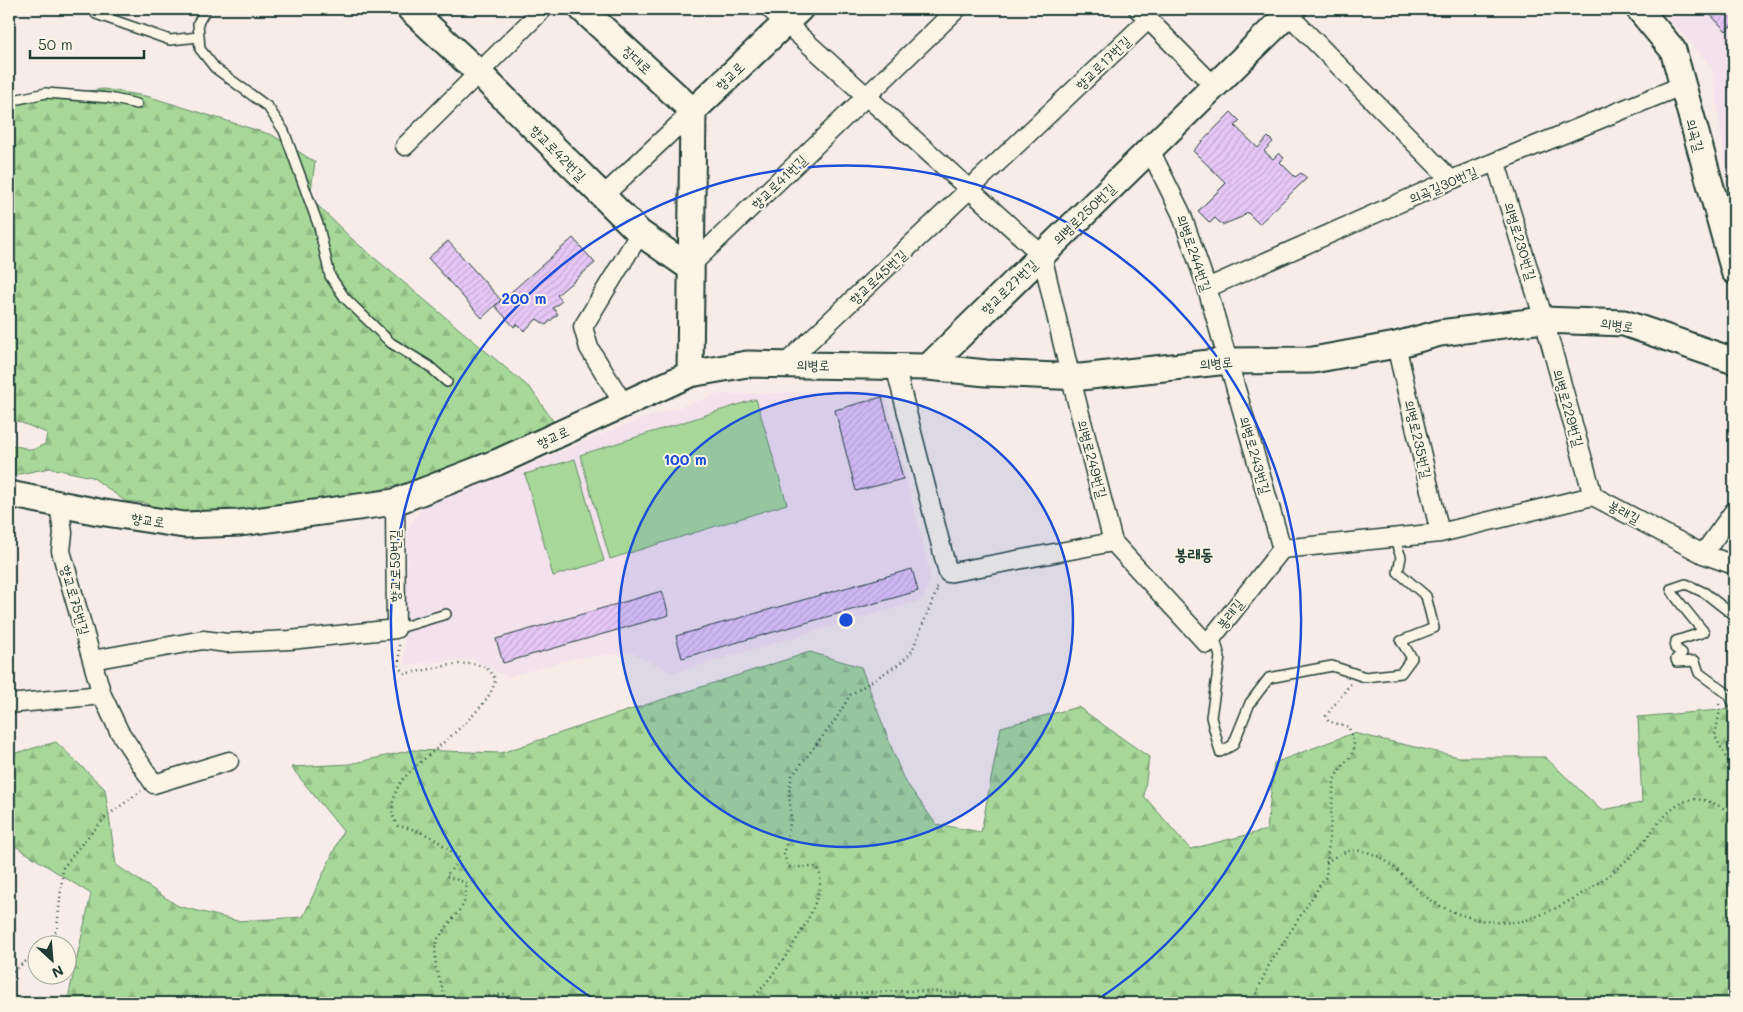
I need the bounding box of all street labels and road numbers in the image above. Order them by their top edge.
street label: 향교로17번길 [1071,31,1135,94]
street label: 장대로 [619,41,656,78]
street label: 향교로 [711,57,748,94]
street label: 의곡길 [1682,116,1709,154]
street label: 향교로42번길 [526,120,591,185]
street label: 향교로41번길 [747,150,811,213]
street label: 의곡길30번길 [1405,161,1481,208]
street label: 의병로250번길 [1048,178,1120,249]
street label: 의병로230번길 [1500,199,1542,283]
street label: 의병로244번길 [1172,212,1217,295]
street label: 향교로45번길 [845,244,911,308]
street label: 향교로27번길 [976,254,1042,318]
street label: 의병로 [1599,313,1635,336]
street label: 의병로 [1198,352,1234,373]
street label: 의병로 [796,355,830,374]
street label: 의병로229번길 [1548,367,1589,450]
street label: 의병로235번길 [1400,398,1437,481]
street label: 의병로243번길 [1235,414,1276,497]
street label: 의병로249번길 [1073,417,1112,501]
street label: 향교로 [533,421,572,452]
street label: 봉래길 [1605,495,1644,528]
street label: 향교로 [130,508,166,531]
street label: 향교로59번길 [385,529,404,602]
street label: 향교로75번길 [56,563,95,638]
street label: 봉래길 [1212,594,1248,633]

